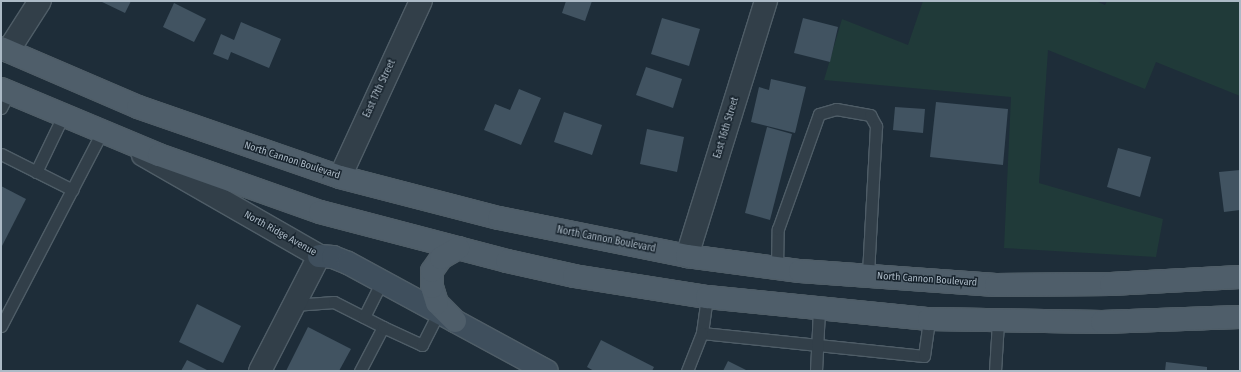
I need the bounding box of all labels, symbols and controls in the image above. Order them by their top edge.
street label: East 17th Street [361,58,399,120]
street label: East 16th Street [712,96,742,160]
street label: North Cannon Boulevard [242,140,342,182]
street label: North Ridge Avenue [242,209,318,259]
street label: North Cannon Boulevard [556,225,656,255]
street label: North Cannon Boulevard [877,271,977,289]

